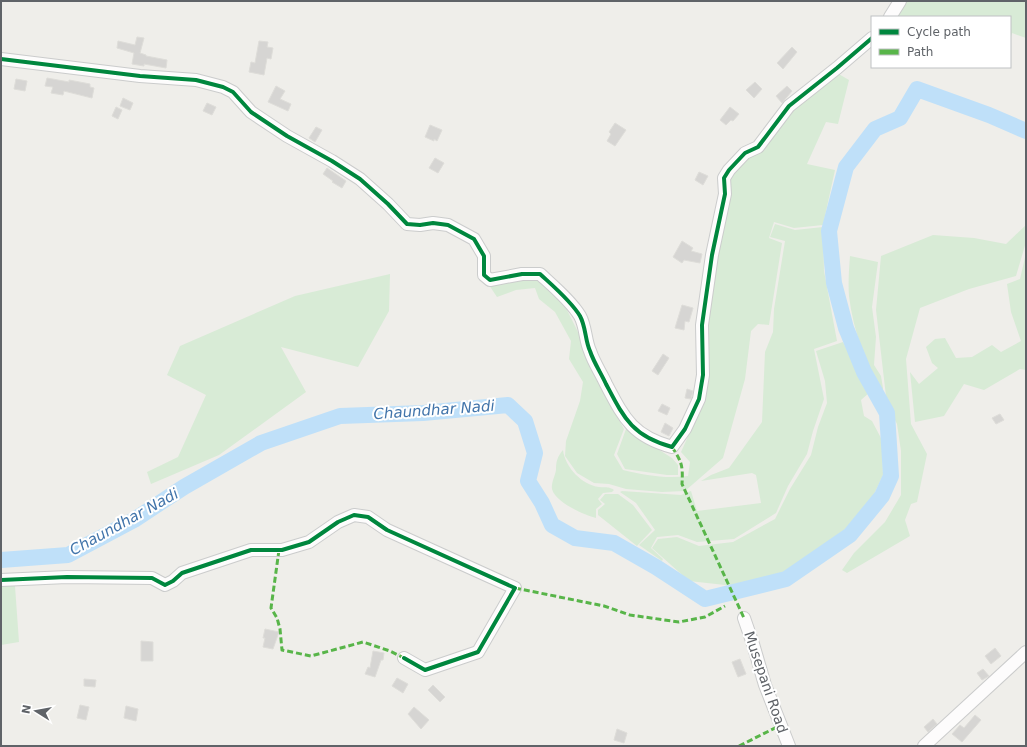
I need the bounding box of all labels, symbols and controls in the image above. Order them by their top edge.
legend [871,16,1011,68]
text: Cycle path [907,25,971,39]
text: Path [907,45,933,59]
water label: Chaundhar Nadi [373,397,496,423]
water label: Chaundhar Nadi [67,484,182,559]
street label: Musepani Road [741,629,791,735]
north arrow [16,691,56,731]
text: N [19,703,34,715]

